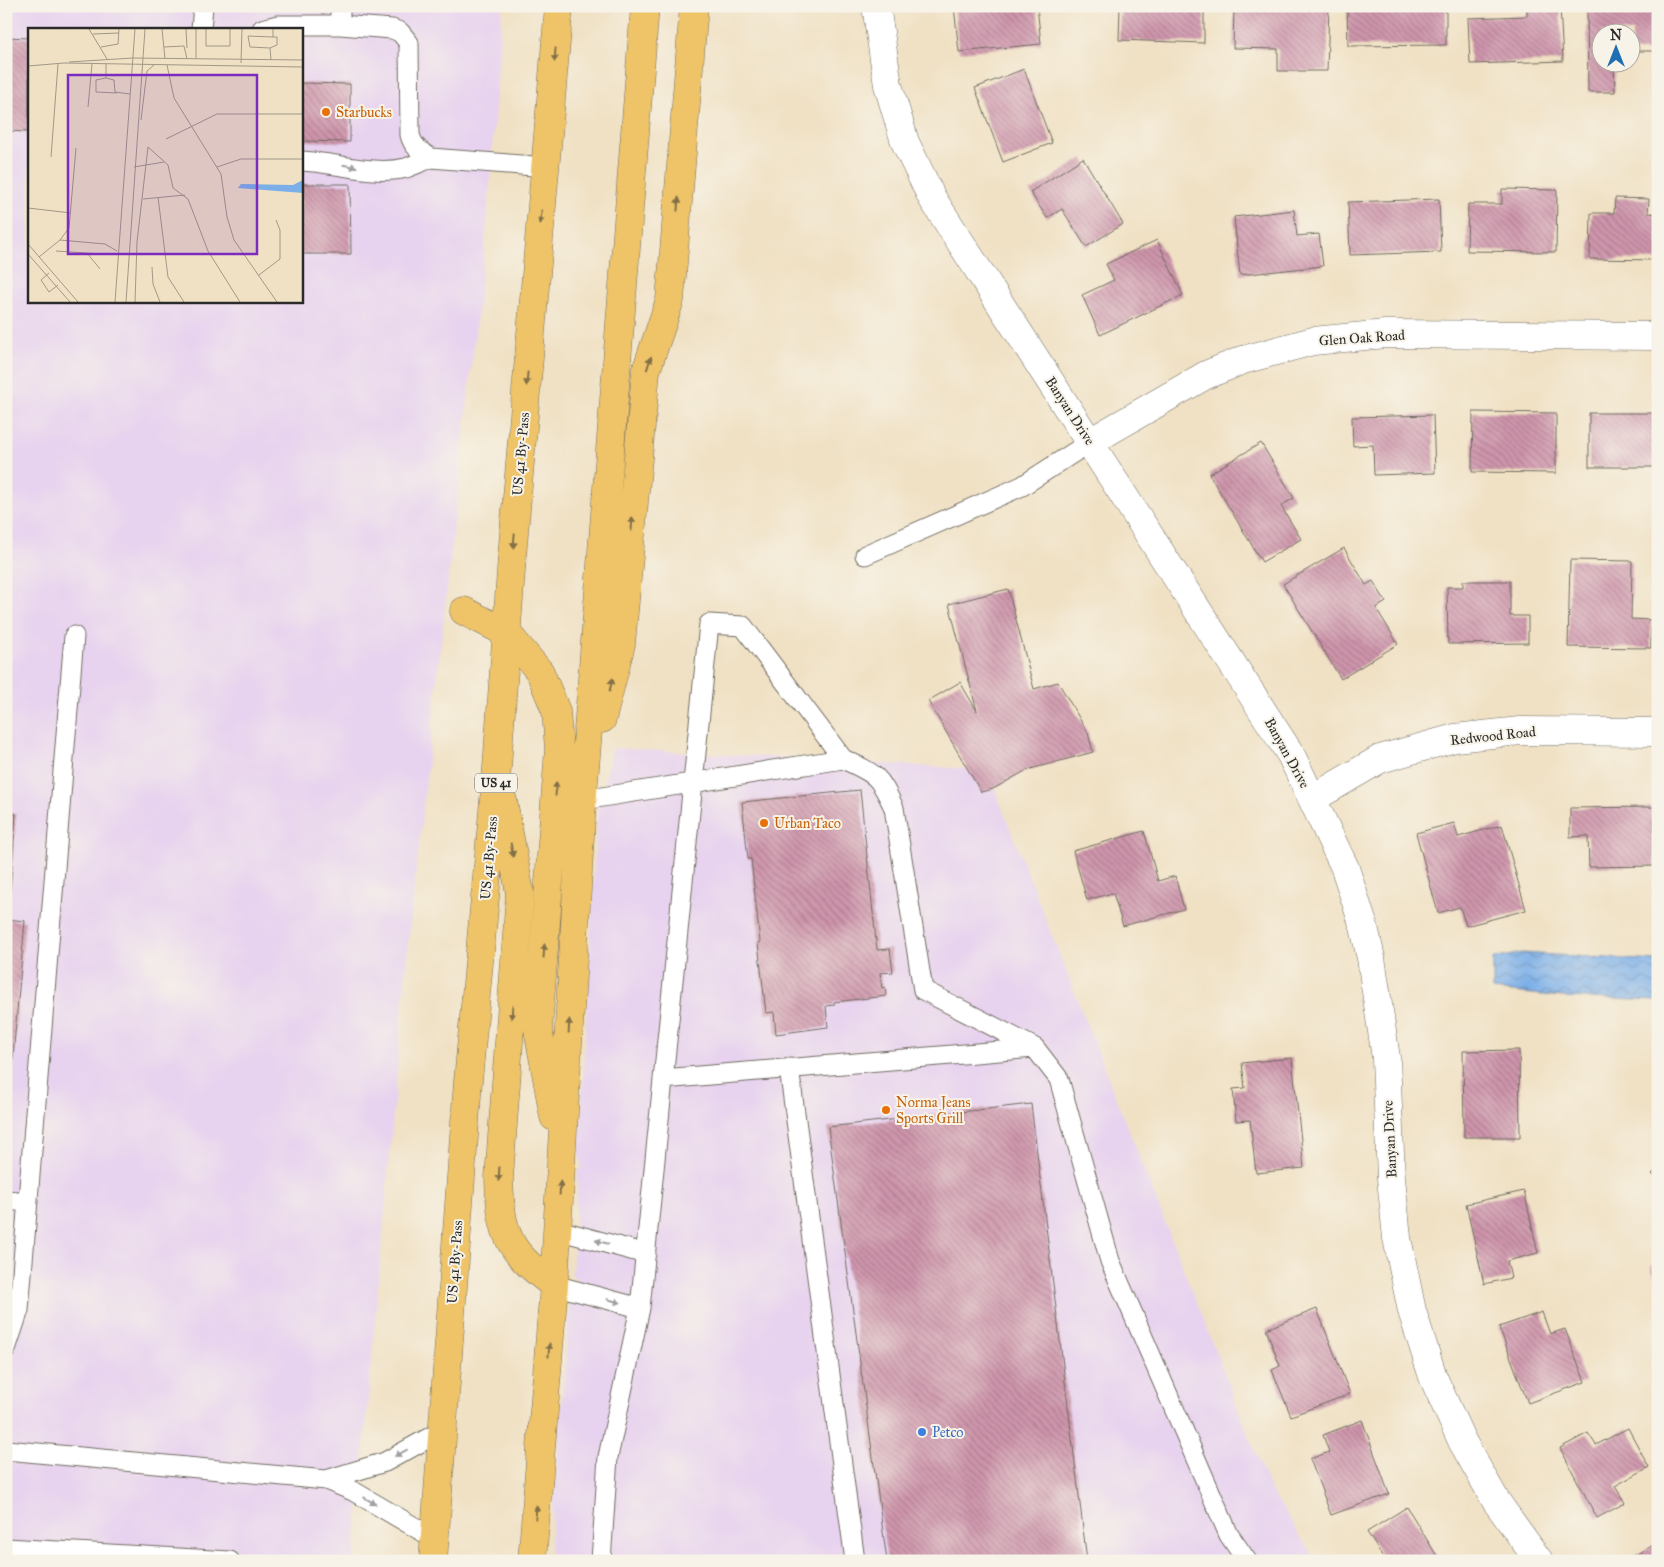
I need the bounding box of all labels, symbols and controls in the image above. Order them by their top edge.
north arrow [1592,22,1642,72]
text: N [1610,27,1622,44]
inset map [28,28,302,302]
one-way arrow [551,47,559,63]
place label: Starbucks [336,104,392,121]
marker: Starbucks [320,106,332,118]
one-way arrow [342,162,358,170]
one-way arrow [674,196,682,212]
one-way arrow [537,209,545,225]
street label: Glen Oak Road [1318,327,1406,349]
one-way arrow [645,355,653,370]
one-way arrow [523,371,531,387]
street label: Banyan Drive [1042,374,1098,448]
street label: US 41 By-Pass [509,412,533,496]
one-way arrow [628,516,636,532]
one-way arrow [509,533,517,549]
one-way arrow [607,677,615,692]
street label: Banyan Drive [1261,715,1313,791]
street label: Redwood Road [1449,723,1537,749]
road number: US 41 [475,774,517,792]
one-way arrow [552,781,560,797]
place label: Urban Taco [774,815,841,832]
street label: US 41 By-Pass [477,816,501,900]
marker: Urban Taco [758,817,770,829]
one-way arrow [509,842,517,858]
one-way arrow [540,943,548,959]
one-way arrow [508,1004,516,1020]
one-way arrow [566,1018,574,1034]
place label: Norma Jeans Sports Grill [896,1094,971,1127]
street label: Banyan Drive [1379,1100,1401,1178]
marker: Norma Jeans Sports Grill [880,1104,892,1116]
one-way arrow [495,1166,503,1182]
one-way arrow [557,1180,565,1196]
street label: US 41 By-Pass [444,1220,466,1304]
one-way arrow [594,1237,609,1245]
one-way arrow [607,1297,622,1305]
one-way arrow [545,1342,553,1358]
place label: Petco [932,1424,964,1441]
marker: Petco [916,1426,928,1438]
one-way arrow [393,1449,408,1457]
one-way arrow [363,1497,376,1506]
one-way arrow [532,1504,540,1520]

